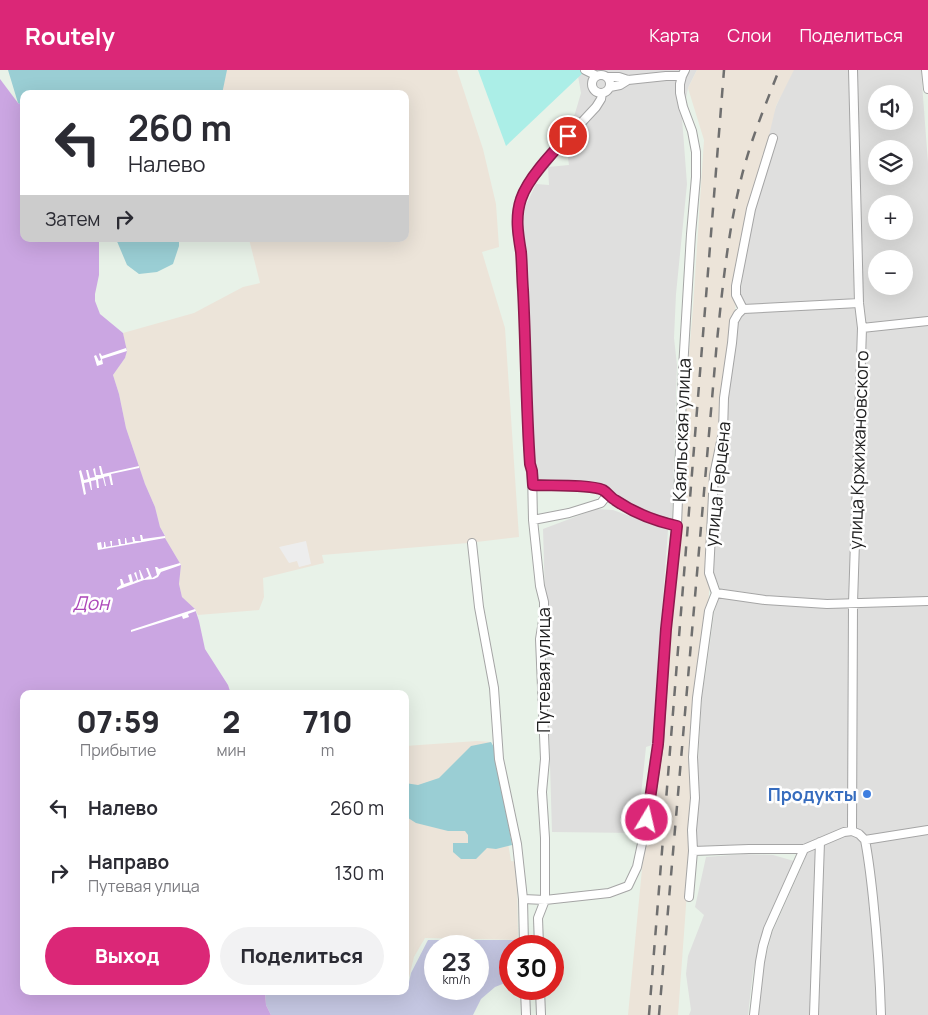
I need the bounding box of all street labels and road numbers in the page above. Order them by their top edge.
street label: улица Кржижановского [843,350,873,550]
street label: Каяльская улица [666,358,696,502]
street label: улица Герцена [698,420,736,548]
street label: Путевая улица [531,607,555,733]

